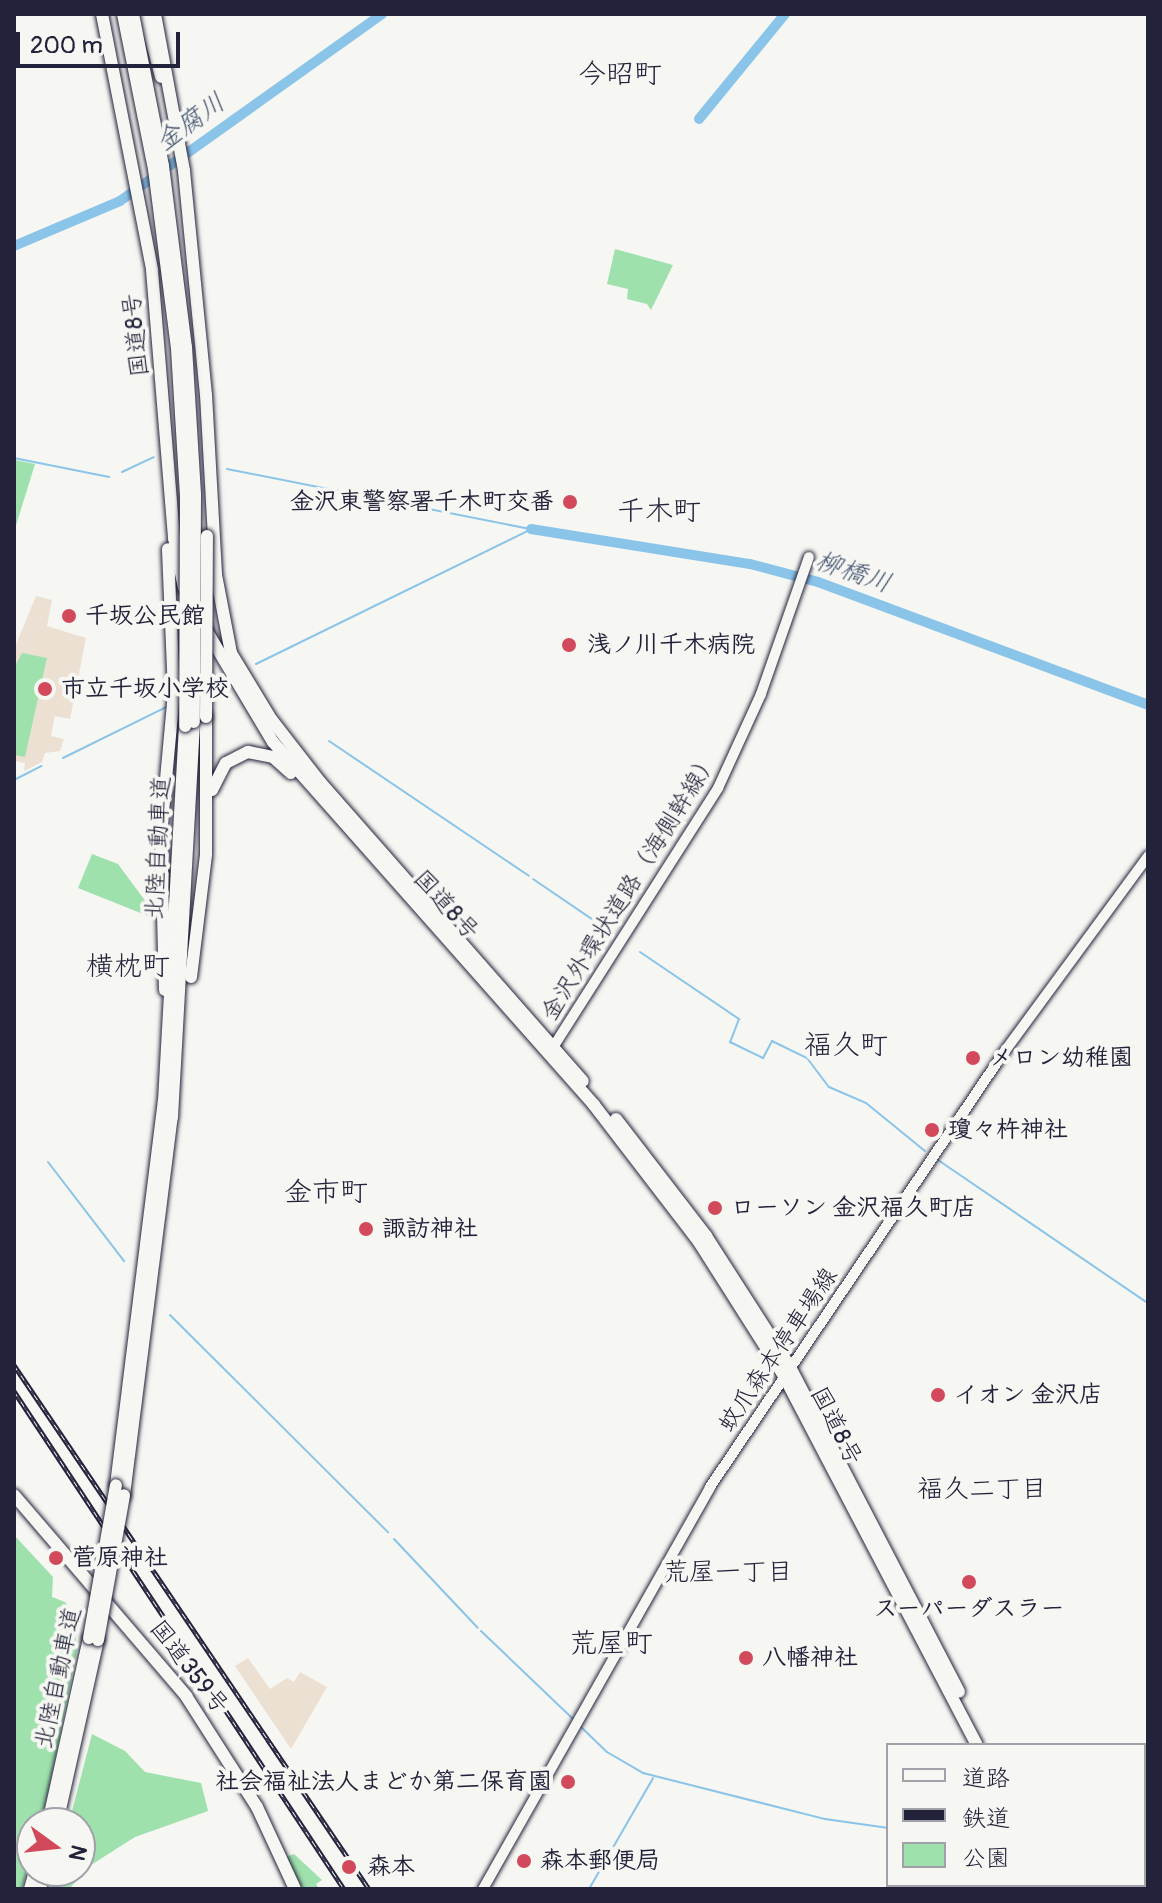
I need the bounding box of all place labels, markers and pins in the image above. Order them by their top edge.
place label: 金沢東警察署千木町交番 [290,488,554,516]
marker: 金沢東警察署千木町交番 [561,493,579,511]
place label: 千坂公民館 [85,602,205,630]
marker: 千坂公民館 [60,607,78,625]
place label: 浅ノ川千木病院 [587,631,755,659]
marker: 浅ノ川千木病院 [558,634,580,656]
place label: 市立千坂小学校 [61,675,229,703]
marker: 市立千坂小学校 [36,680,54,698]
place label: メロン幼稚園 [989,1044,1133,1072]
marker: メロン幼稚園 [964,1049,982,1067]
place label: 瓊々杵神社 [948,1116,1068,1144]
marker: 瓊々杵神社 [923,1121,941,1139]
place label: ローソン 金沢福久町店 [731,1194,976,1222]
marker: ローソン 金沢福久町店 [706,1199,724,1217]
place label: 諏訪神社 [382,1215,478,1243]
marker: 諏訪神社 [357,1220,375,1238]
place label: イオン 金沢店 [954,1381,1103,1409]
marker: イオン 金沢店 [929,1386,947,1404]
place label: 菅原神社 [72,1544,168,1572]
marker: 菅原神社 [47,1549,65,1567]
marker: スーパーダスラー [960,1573,978,1591]
place label: スーパーダスラー [873,1595,1065,1623]
place label: 八幡神社 [762,1644,858,1672]
marker: 八幡神社 [737,1649,755,1667]
place label: 社会福祉法人まどか第二保育園 [216,1768,552,1796]
marker: 社会福祉法人まどか第二保育園 [559,1773,577,1791]
place label: 森本郵便局 [540,1847,660,1875]
marker: 森本郵便局 [515,1852,533,1870]
place label: 森本 [367,1853,415,1881]
marker: 森本 [338,1856,360,1878]

